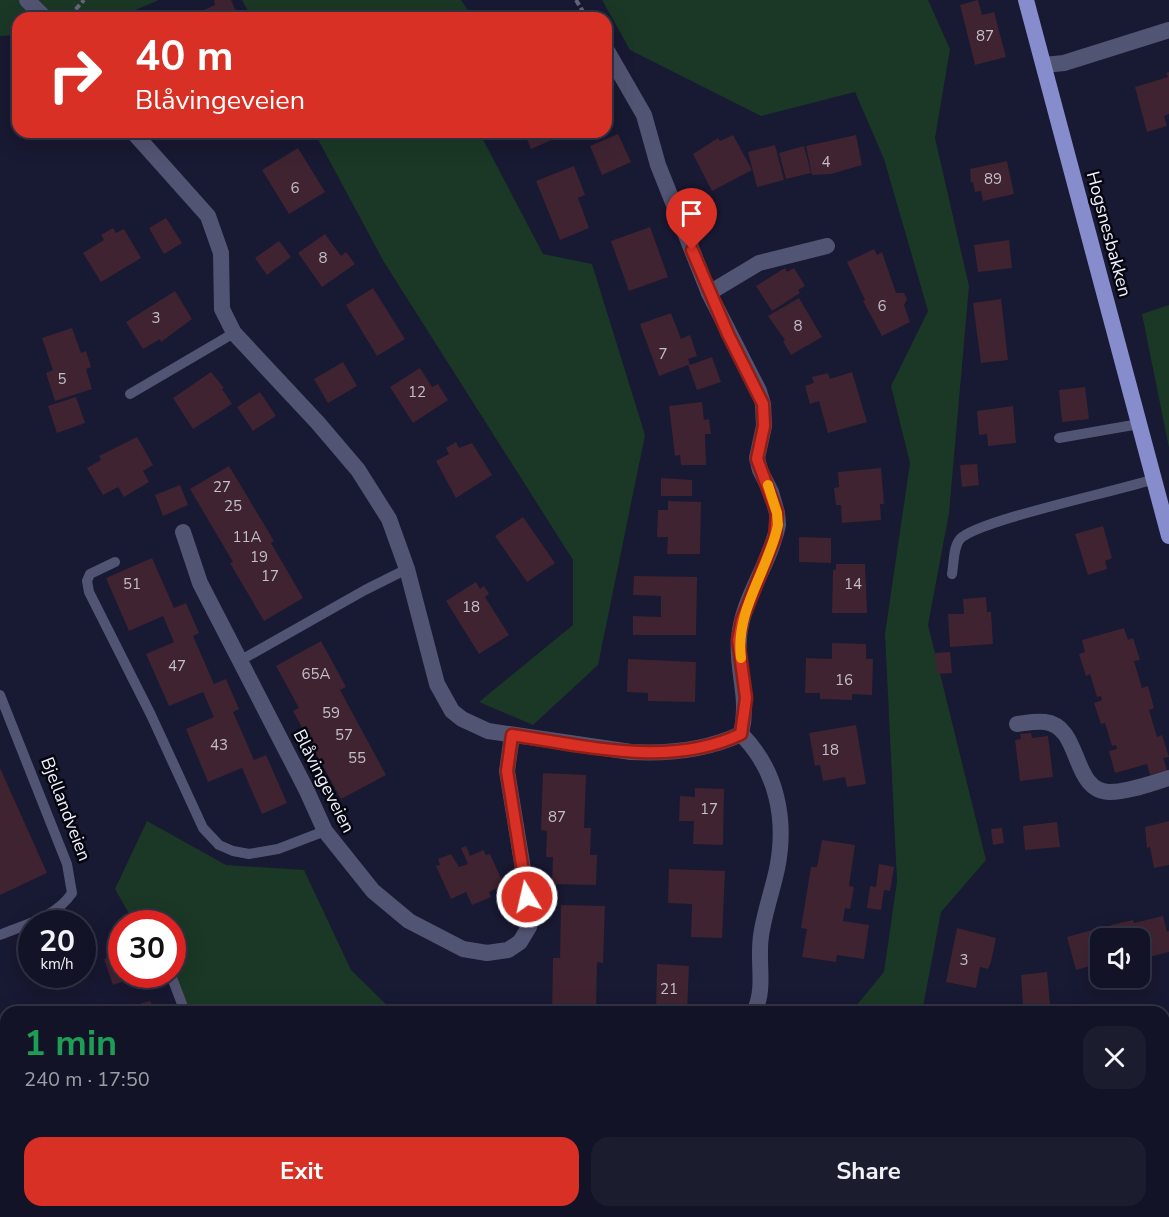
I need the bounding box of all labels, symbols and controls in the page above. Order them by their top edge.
house number: 87 [976,26,994,46]
text: 40 m [135,28,234,85]
icon: right [36,36,114,114]
text: Blåvingeveien [135,82,305,119]
house number: 4 [821,152,831,172]
house number: 89 [984,169,1002,189]
street label: Hogsnesbakken [1081,169,1137,299]
house number: 6 [290,178,300,198]
pin [666,188,717,250]
icon: arrive [675,197,708,230]
house number: 8 [318,248,328,268]
house number: 6 [877,296,887,316]
house number: 3 [151,308,161,328]
house number: 8 [793,316,803,336]
house number: 7 [658,344,668,364]
house number: 5 [57,369,67,389]
house number: 12 [408,382,426,402]
house number: 27 [213,477,231,497]
house number: 25 [224,496,242,516]
house number: 11A [233,527,262,547]
house number: 19 [250,547,268,567]
house number: 17 [261,566,279,586]
house number: 51 [123,574,141,594]
house number: 14 [844,574,862,594]
house number: 18 [462,597,480,617]
house number: 47 [168,656,186,676]
house number: 65A [302,664,331,684]
house number: 16 [835,670,853,690]
house number: 59 [322,703,340,723]
street label: Blåvingeveien [288,725,360,837]
house number: 57 [335,725,353,745]
house number: 43 [210,735,228,755]
house number: 18 [821,740,839,760]
house number: 55 [348,748,366,768]
street label: Bjellandveien [35,754,97,864]
house number: 17 [700,799,718,819]
house number: 87 [548,807,566,827]
position arrow [495,865,559,929]
speed limit sign: 30 [108,910,186,988]
text: 20 [39,921,75,962]
map controls [1090,928,1150,988]
button: sound [1090,928,1150,988]
house number: 3 [959,950,969,970]
text: km/h [40,954,74,974]
house number: 21 [660,979,678,999]
text: 1 min [24,1019,117,1068]
button: close [1083,1026,1146,1089]
text: 240 m · 17:50 [24,1066,150,1093]
button: Exit [24,1137,579,1206]
button: Share [591,1137,1146,1206]

